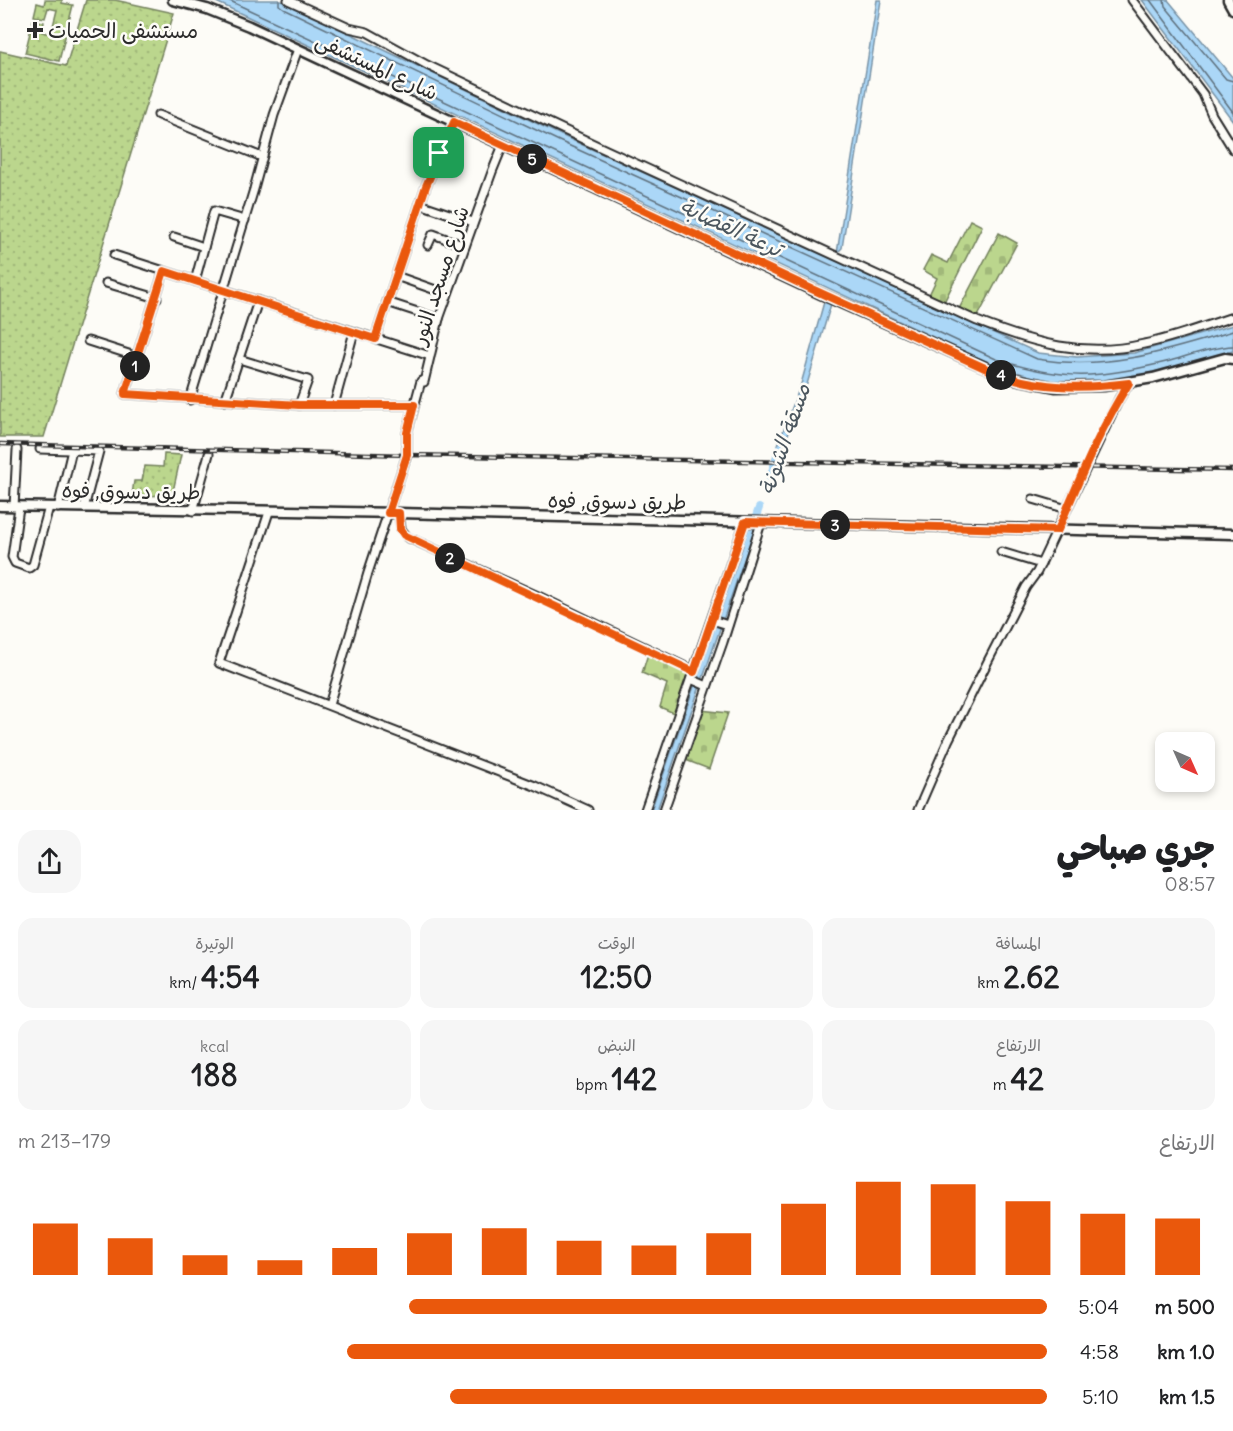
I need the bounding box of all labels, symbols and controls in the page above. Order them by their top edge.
place label: مستشفى الحميات [48,17,198,45]
marker: مستشفى الحميات [26,21,44,39]
street label: شارع المستشفى [311,26,442,108]
pin [413,127,464,178]
icon: arrive [422,136,455,169]
pin: 5 [517,144,547,174]
text: 5 [527,149,537,169]
water label: ترعة القضابة [676,191,790,264]
street label: شارع مسجد النور [404,202,477,350]
pin: 1 [120,351,150,381]
text: 1 [132,356,138,376]
pin: 4 [986,360,1016,390]
text: 4 [996,365,1006,385]
water label: مسقة الشونة [752,380,817,498]
street label: طريق دسوق, فوه [61,476,201,506]
street label: طريق دسوق, فوه [547,486,687,516]
pin: 3 [820,510,850,540]
text: 3 [830,515,840,535]
pin: 2 [435,543,465,573]
text: 2 [446,548,454,568]
north arrow [1155,732,1215,792]
map controls [1155,732,1215,792]
text: جري صباحي [1057,827,1215,869]
button: share [18,830,81,893]
text: 08:57 [1165,871,1215,896]
text: الوتيرة [195,933,234,953]
text: الوقت [598,933,635,953]
text: المسافة [996,933,1041,953]
text: 4:54 [201,958,260,996]
text: 12:50 [580,958,653,996]
text: 2.62 [1003,958,1060,996]
text: /km [169,972,201,992]
text: km [977,972,1003,992]
text: النبض [597,1035,636,1055]
text: الارتفاع [996,1035,1041,1055]
text: kcal [200,1036,229,1056]
text: 188 [191,1056,238,1094]
text: 142 [612,1060,657,1098]
text: 42 [1011,1060,1044,1098]
text: bpm [576,1074,612,1094]
text: m [993,1074,1011,1094]
text: 179–213 m [18,1128,111,1153]
text: الارتفاع [1159,1130,1215,1155]
text: 5:04 [1078,1294,1119,1319]
text: 500 m [1155,1294,1215,1319]
text: 4:58 [1080,1339,1119,1364]
text: 1.0 km [1157,1339,1215,1364]
text: 5:10 [1082,1384,1119,1409]
text: 1.5 km [1159,1384,1215,1409]

